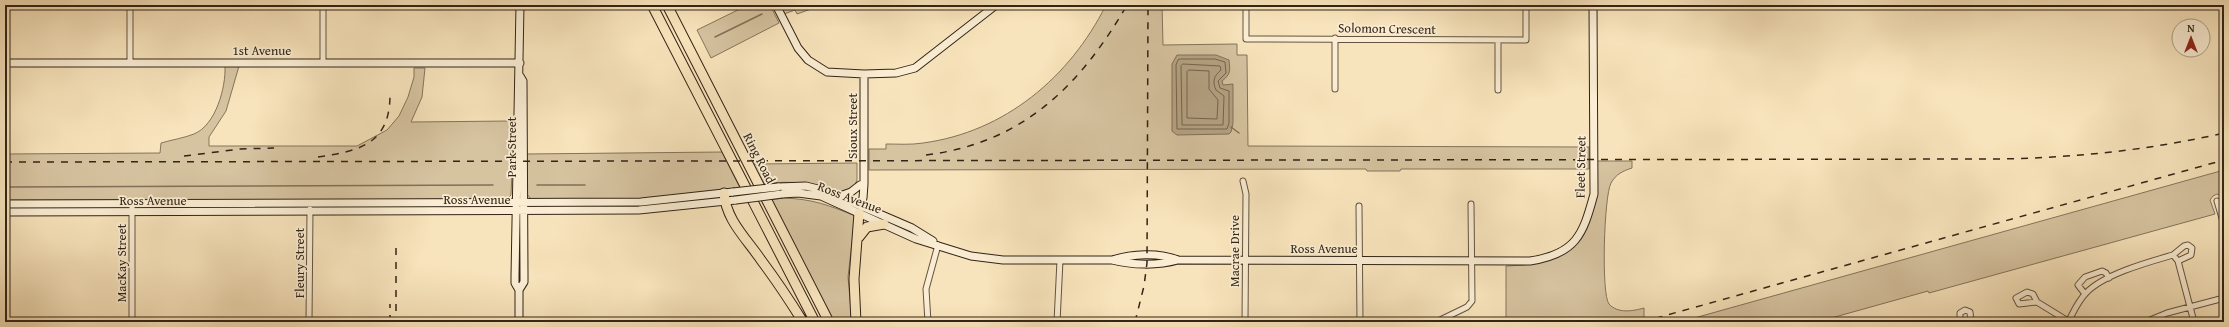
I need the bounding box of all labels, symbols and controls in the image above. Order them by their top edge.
street label: Solomon Crescent [1338,18,1437,39]
north arrow [2171,18,2211,58]
text: N [2187,20,2195,36]
street label: 1st Avenue [233,41,291,60]
street label: Sioux Street [843,93,862,159]
street label: Park Street [502,116,521,177]
street label: Ring Road [739,129,781,187]
street label: Fleet Street [1570,135,1591,198]
street label: Ross Avenue [815,177,885,218]
street label: Ross Avenue [443,190,511,209]
street label: Ross Avenue [119,191,187,210]
street label: Macrae Drive [1225,215,1244,287]
street label: MacKay Street [112,223,131,302]
street label: Fleury Street [290,227,309,298]
street label: Ross Avenue [1290,239,1358,258]

